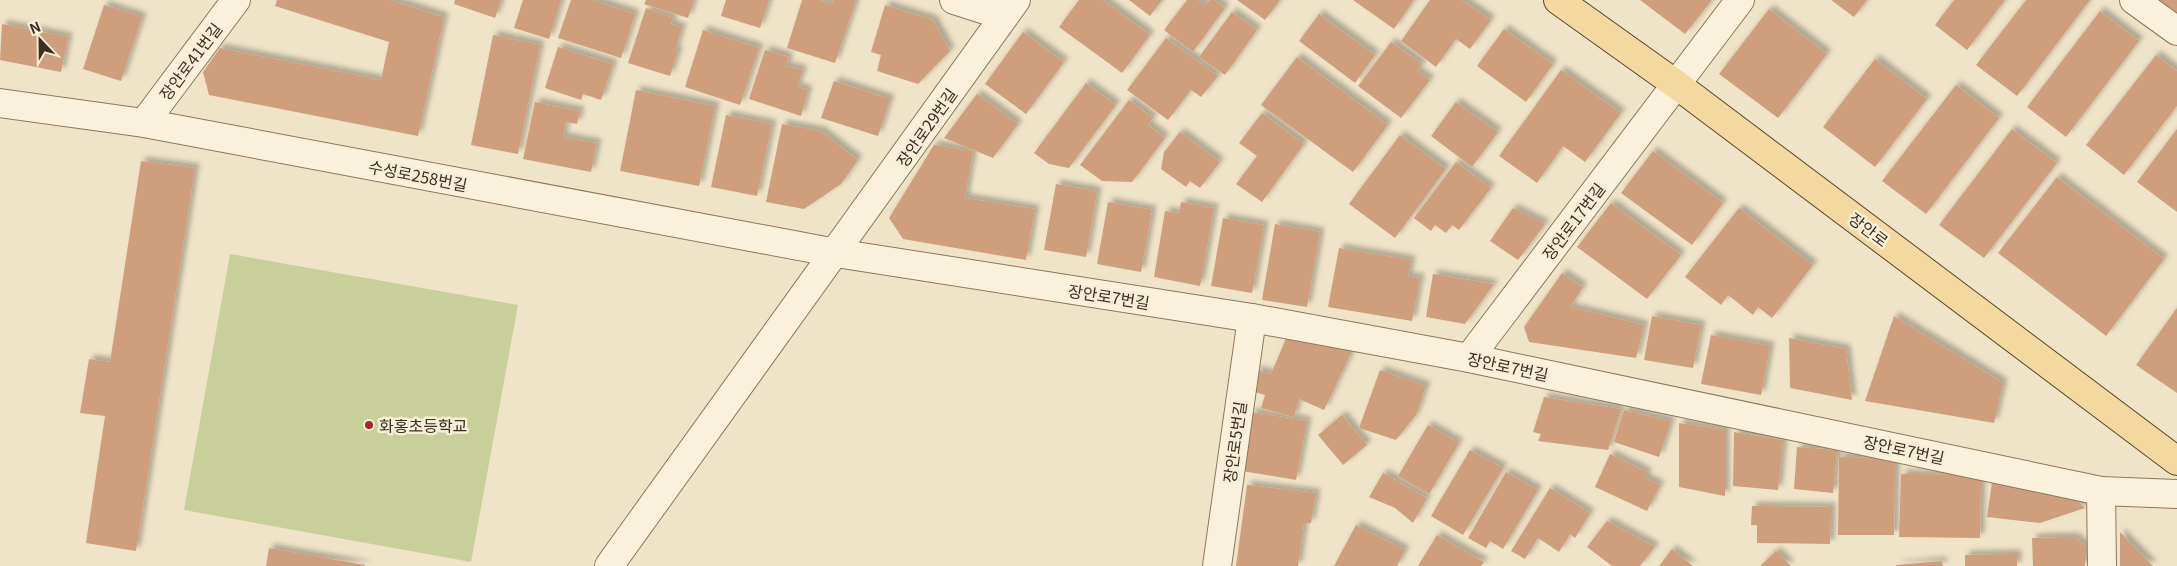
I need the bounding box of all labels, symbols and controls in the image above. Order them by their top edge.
north arrow [15,15,65,65]
text: N [26,16,43,38]
street label: 장안로41번길 [153,17,227,105]
street label: 장안로29번길 [890,83,962,171]
street label: 수성로258번길 [367,154,469,196]
street label: 장안로17번길 [1536,177,1610,265]
street label: 장안로 [1844,206,1894,252]
street label: 장안로7번길 [1066,278,1152,314]
street label: 장안로7번길 [1465,346,1551,386]
street label: 장안로5번길 [1216,399,1252,485]
place label: 화홍초등학교 [379,413,467,437]
marker: 화홍초등학교 [363,419,375,431]
street label: 장안로7번길 [1861,429,1947,469]

